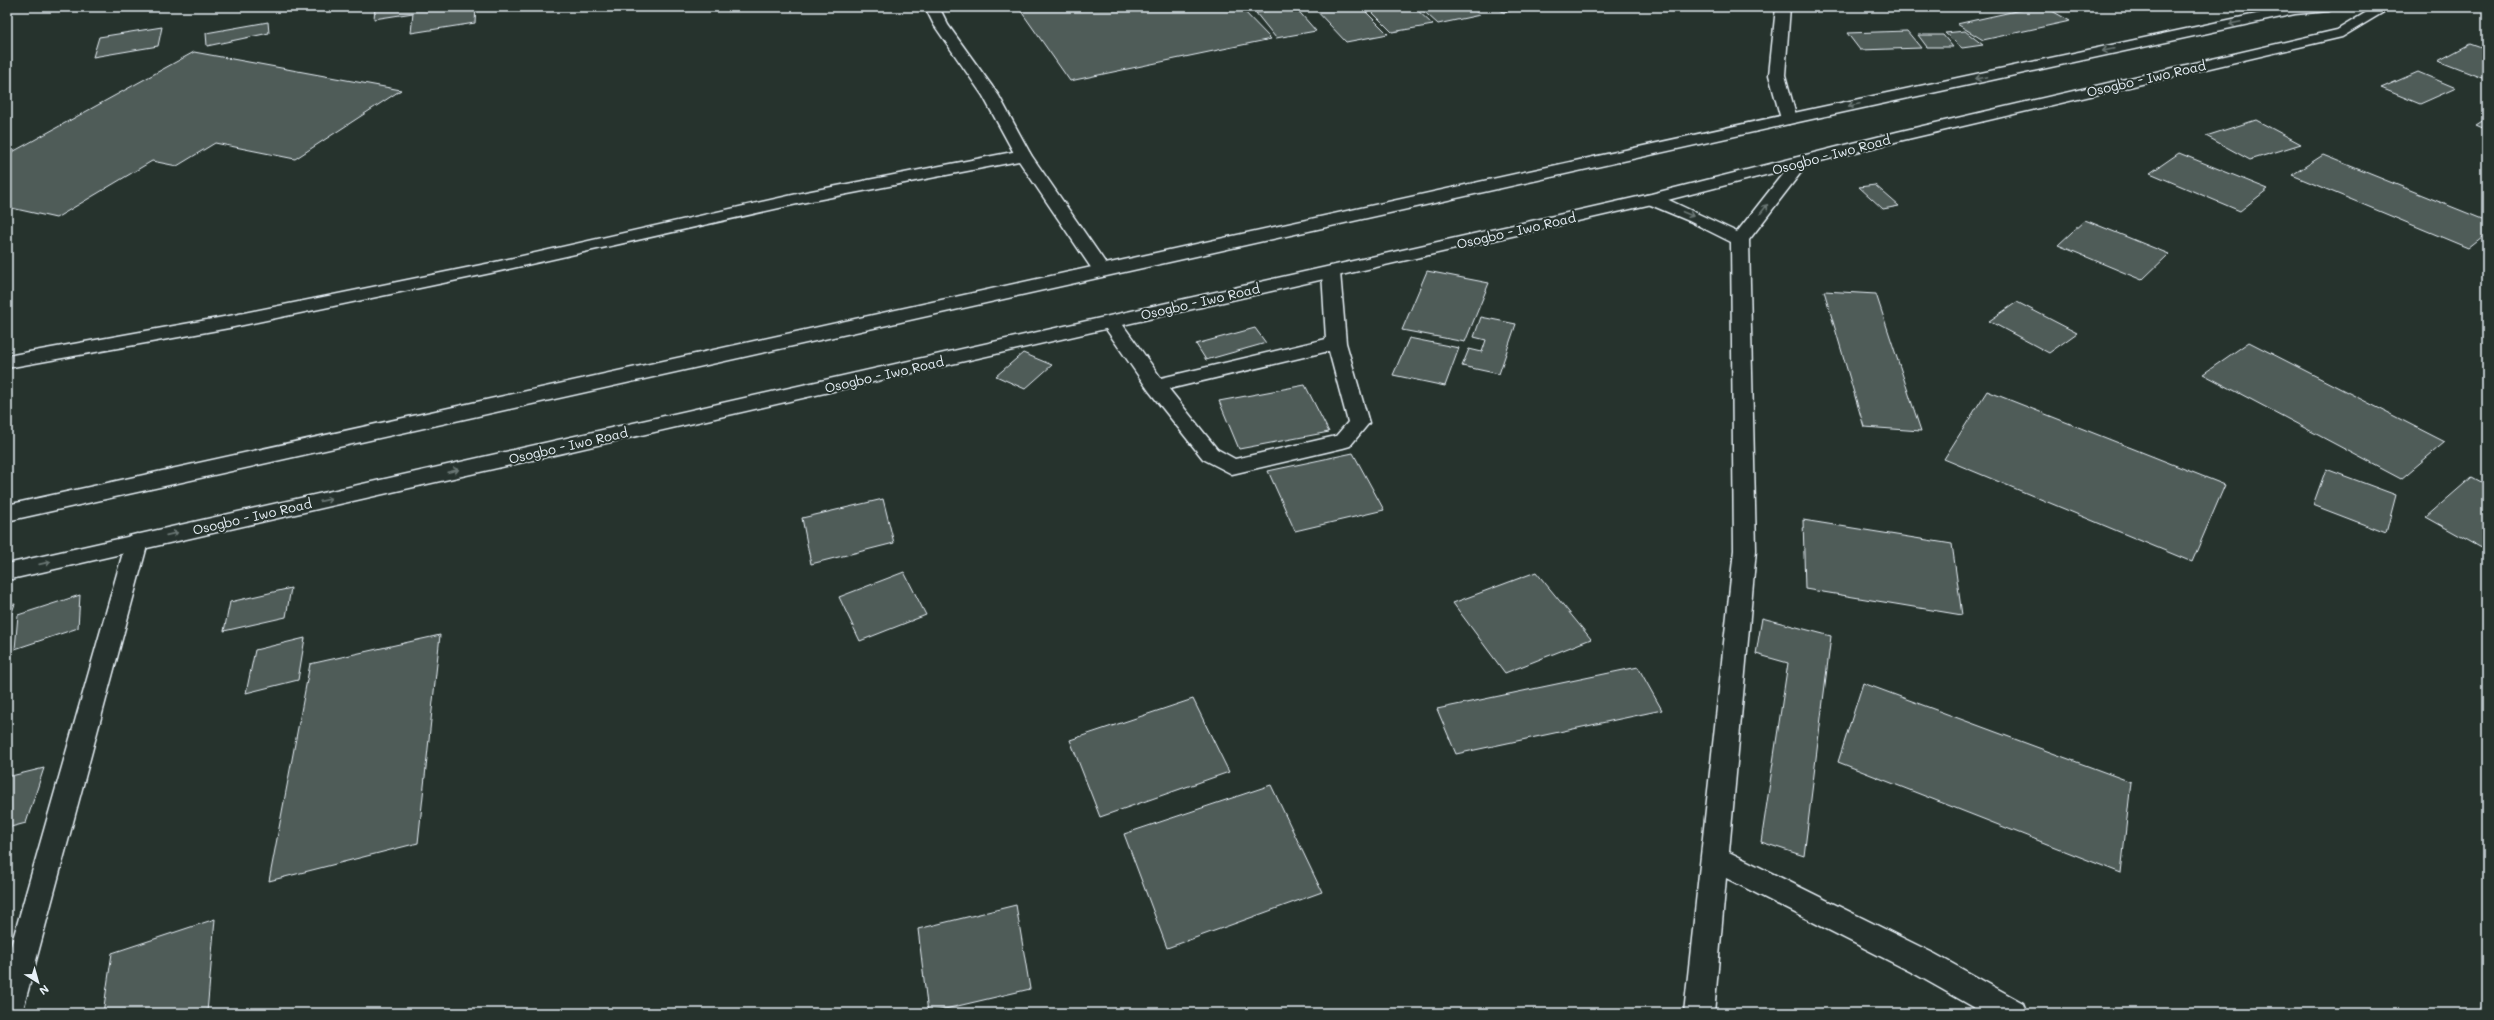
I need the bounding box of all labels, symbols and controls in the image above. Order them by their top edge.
one-way arrow [2229,19,2242,27]
one-way arrow [2102,47,2115,55]
street label: Osogbo - Iwo Road [2085,56,2207,100]
one-way arrow [1975,74,1988,82]
one-way arrow [1848,101,1861,109]
street label: Osogbo - Iwo Road [1770,130,1892,178]
one-way arrow [1759,204,1768,215]
street label: Osogbo - Iwo Road [1455,208,1577,252]
one-way arrow [1682,211,1694,218]
street label: Osogbo - Iwo Road [1139,279,1261,323]
street label: Osogbo - Iwo Road [823,352,945,396]
street label: Osogbo - Iwo Road [507,423,629,467]
one-way arrow [446,466,459,474]
street label: Osogbo - Iwo Road [191,494,313,538]
one-way arrow [319,495,332,503]
one-way arrow [165,530,178,538]
one-way arrow [38,559,51,567]
north arrow [18,962,58,1002]
text: N [36,982,52,999]

